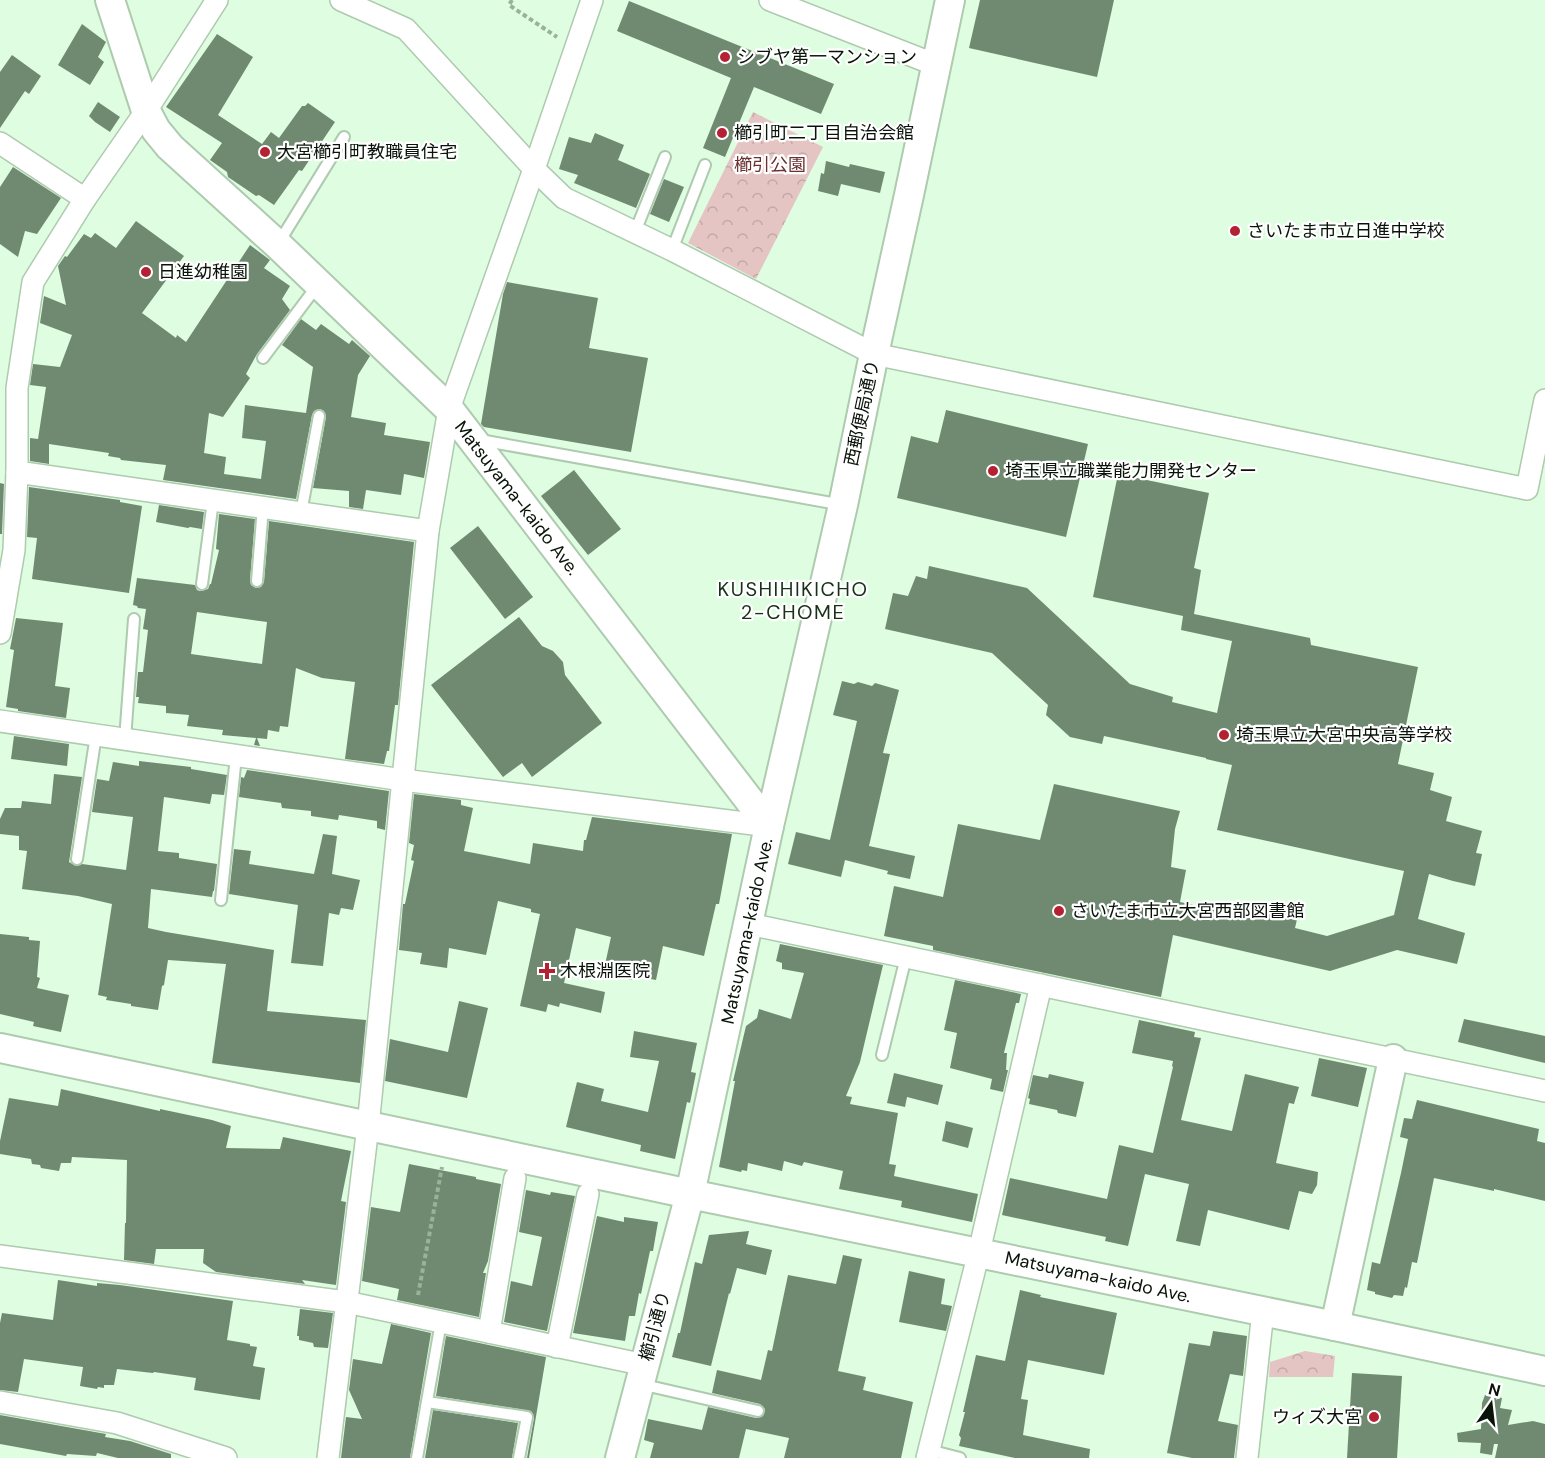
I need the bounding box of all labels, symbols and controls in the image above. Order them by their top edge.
place label: シブヤ第一マンション [737,45,917,69]
marker: シブヤ第一マンション [718,50,732,64]
place label: 櫛引町二丁目自治会館 [734,121,914,145]
marker: 櫛引町二丁目自治会館 [715,126,729,140]
place label: 大宮櫛引町教職員住宅 [277,140,457,164]
marker: 大宮櫛引町教職員住宅 [258,145,272,159]
park label: 櫛引公園 [734,153,806,177]
place label: さいたま市立日進中学校 [1247,219,1444,243]
marker: さいたま市立日進中学校 [1228,224,1242,238]
place label: 日進幼稚園 [158,260,248,284]
marker: 日進幼稚園 [139,265,153,279]
street label: 西郵便局通り [839,358,885,468]
street label: Matsuyama-kaido Ave. [449,416,585,580]
place label: 埼玉県立職業能力開発センター [1005,459,1257,483]
marker: 埼玉県立職業能力開発センター [986,464,1000,478]
district label: KUSHIHIKICHO 2-CHOME [718,576,868,625]
place label: 埼玉県立大宮中央高等学校 [1236,723,1452,747]
marker: 埼玉県立大宮中央高等学校 [1217,728,1231,742]
street label: Matsuyama-kaido Ave. [716,836,778,1026]
place label: さいたま市立大宮西部図書館 [1071,899,1304,923]
marker: さいたま市立大宮西部図書館 [1052,904,1066,918]
place label: 木根淵医院 [560,959,650,983]
marker: 木根淵医院 [538,962,556,980]
street label: Matsuyama-kaido Ave. [1003,1246,1193,1308]
street label: 櫛引通り [634,1288,676,1364]
north arrow [1461,1374,1521,1434]
text: N [1486,1378,1503,1402]
place label: ウィズ大宮 [1272,1405,1362,1429]
marker: ウィズ大宮 [1367,1410,1381,1424]

